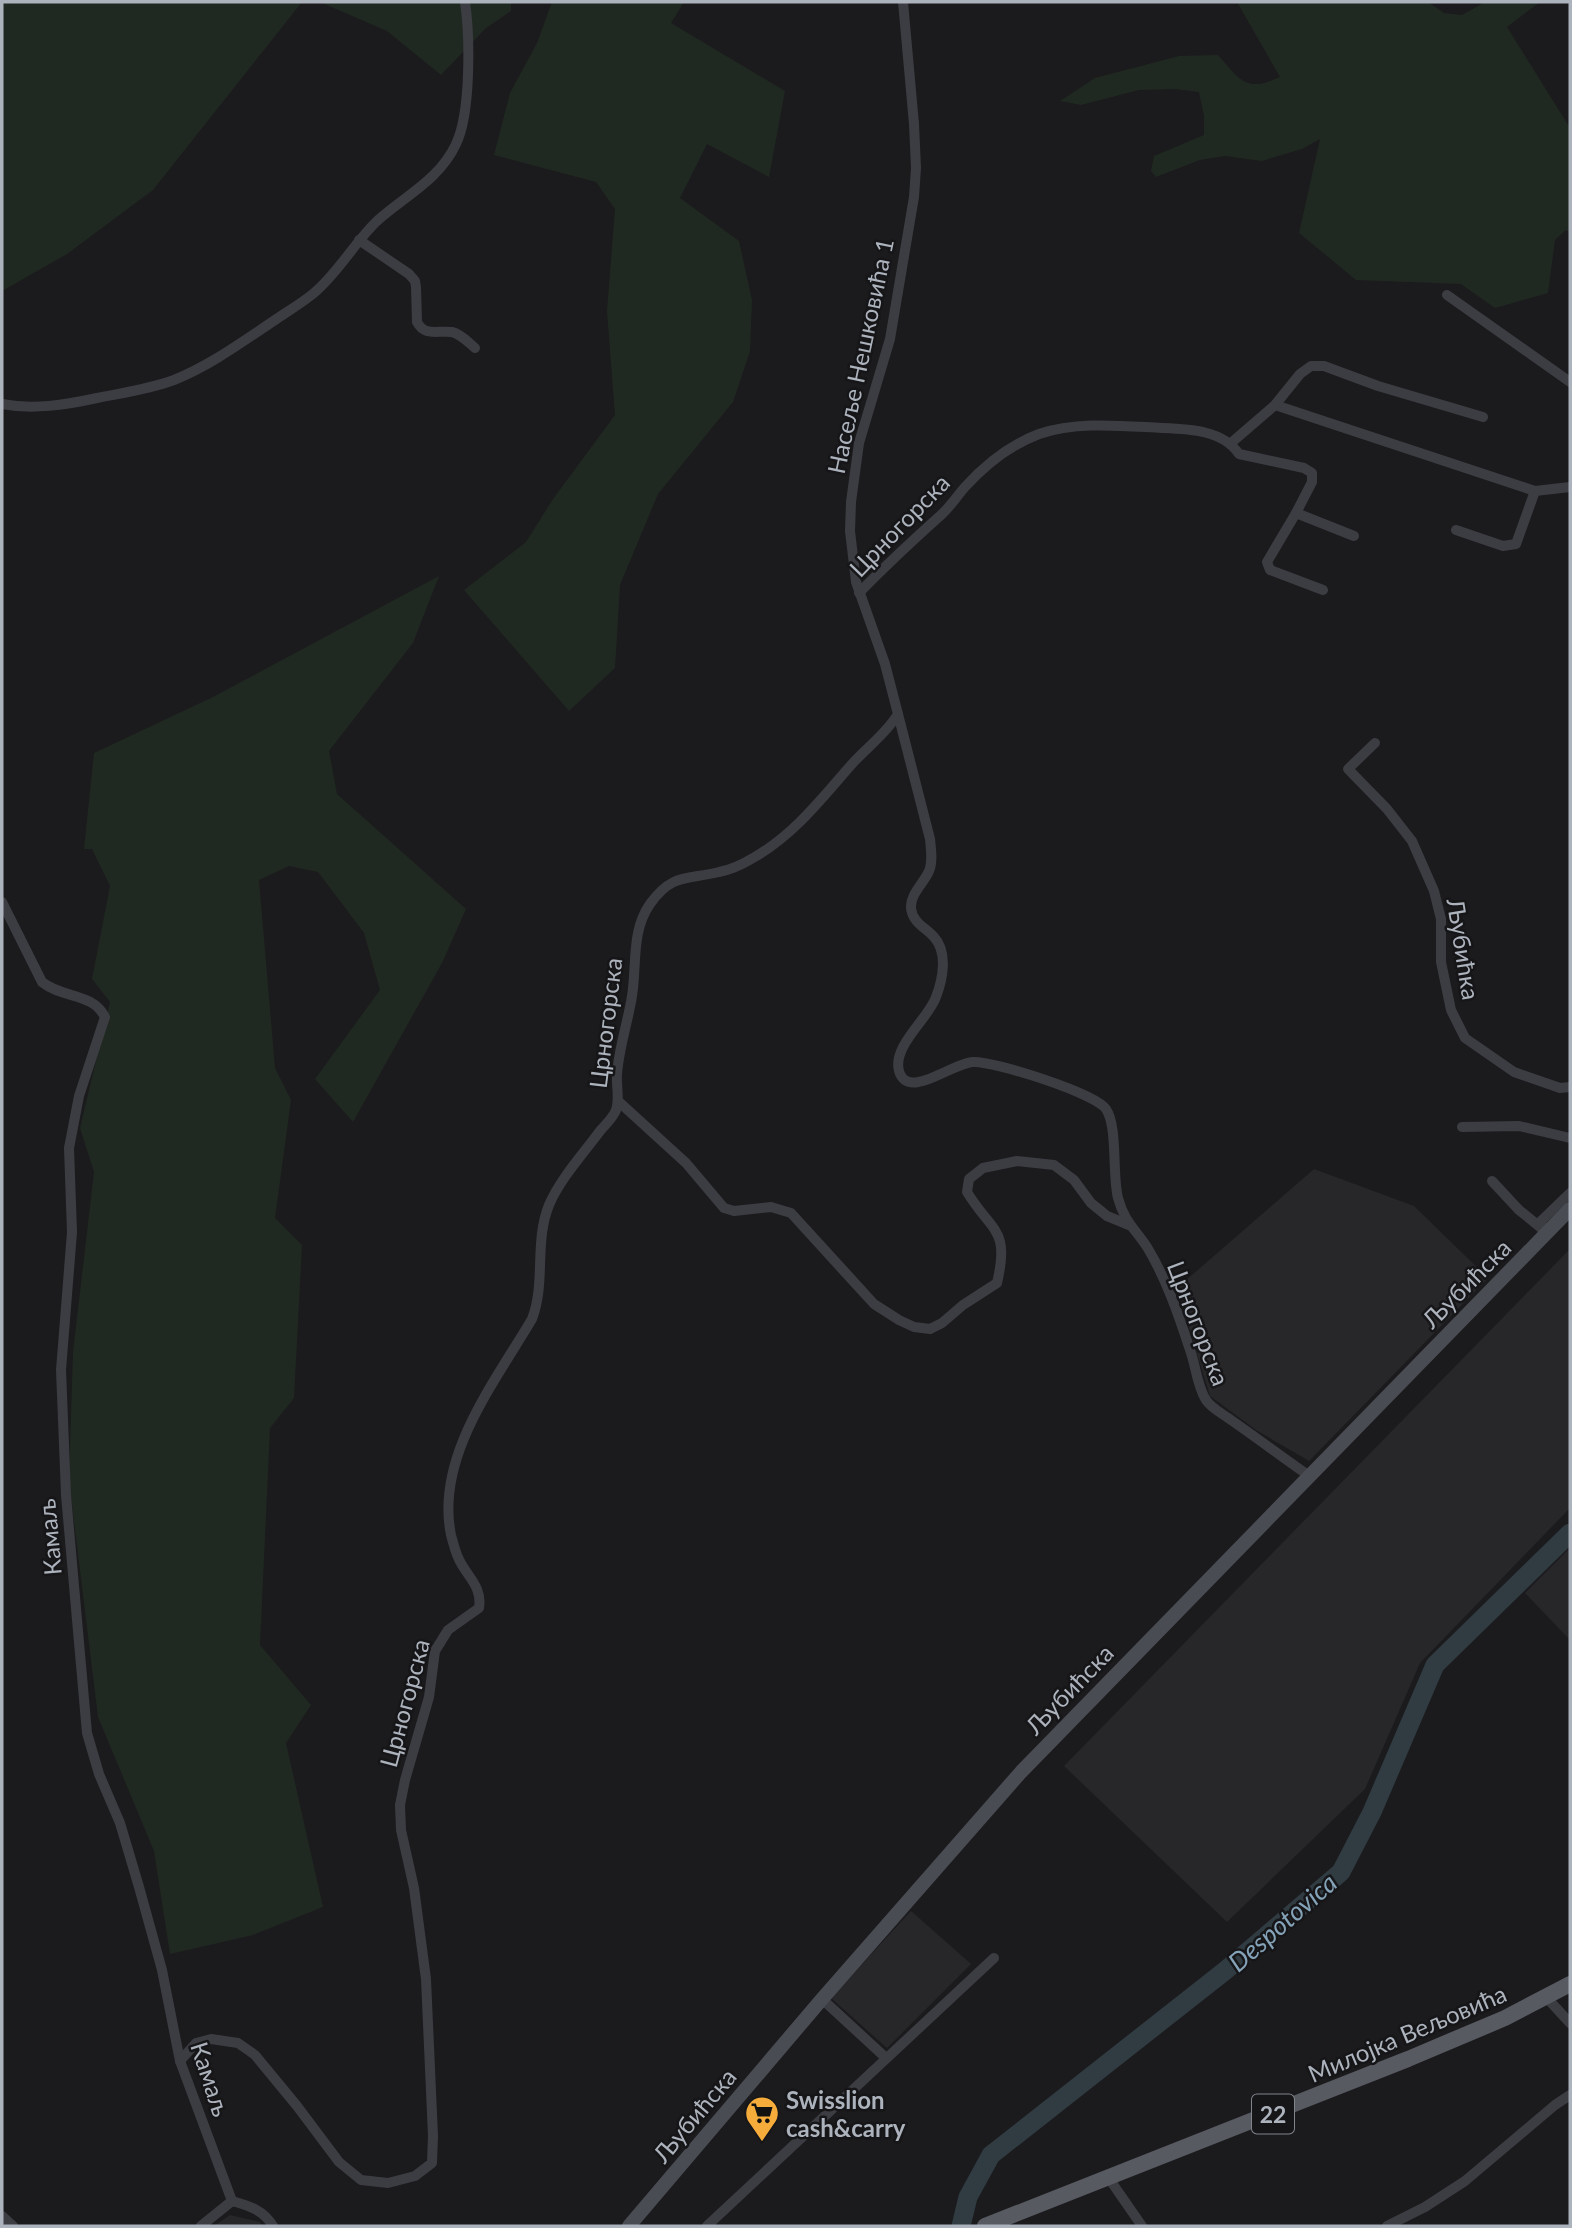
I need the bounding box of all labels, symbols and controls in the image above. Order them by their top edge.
street label: Насеље Нешковића 1 [821,236,899,476]
street label: Црногорска [843,468,955,582]
street label: Љубићка [1442,895,1486,1002]
street label: Црногорска [583,956,627,1090]
street label: Љубићска [1415,1232,1517,1334]
street label: Црногорска [1162,1257,1236,1389]
street label: Камаљ [31,1497,67,1577]
street label: Црногорска [373,1636,435,1770]
street label: Љубићска [1018,1638,1119,1741]
water label: Despotovica [1221,1866,1343,1978]
street label: Милојка Вељовића [1303,1978,1511,2088]
street label: Камаљ [185,2038,237,2120]
street label: Љубићска [646,2062,742,2169]
place label: Swisslion cash&carry [786,2085,906,2142]
supermarket icon: Swisslion cash&carry [743,2094,781,2143]
road number: 22 [1252,2094,1294,2134]

